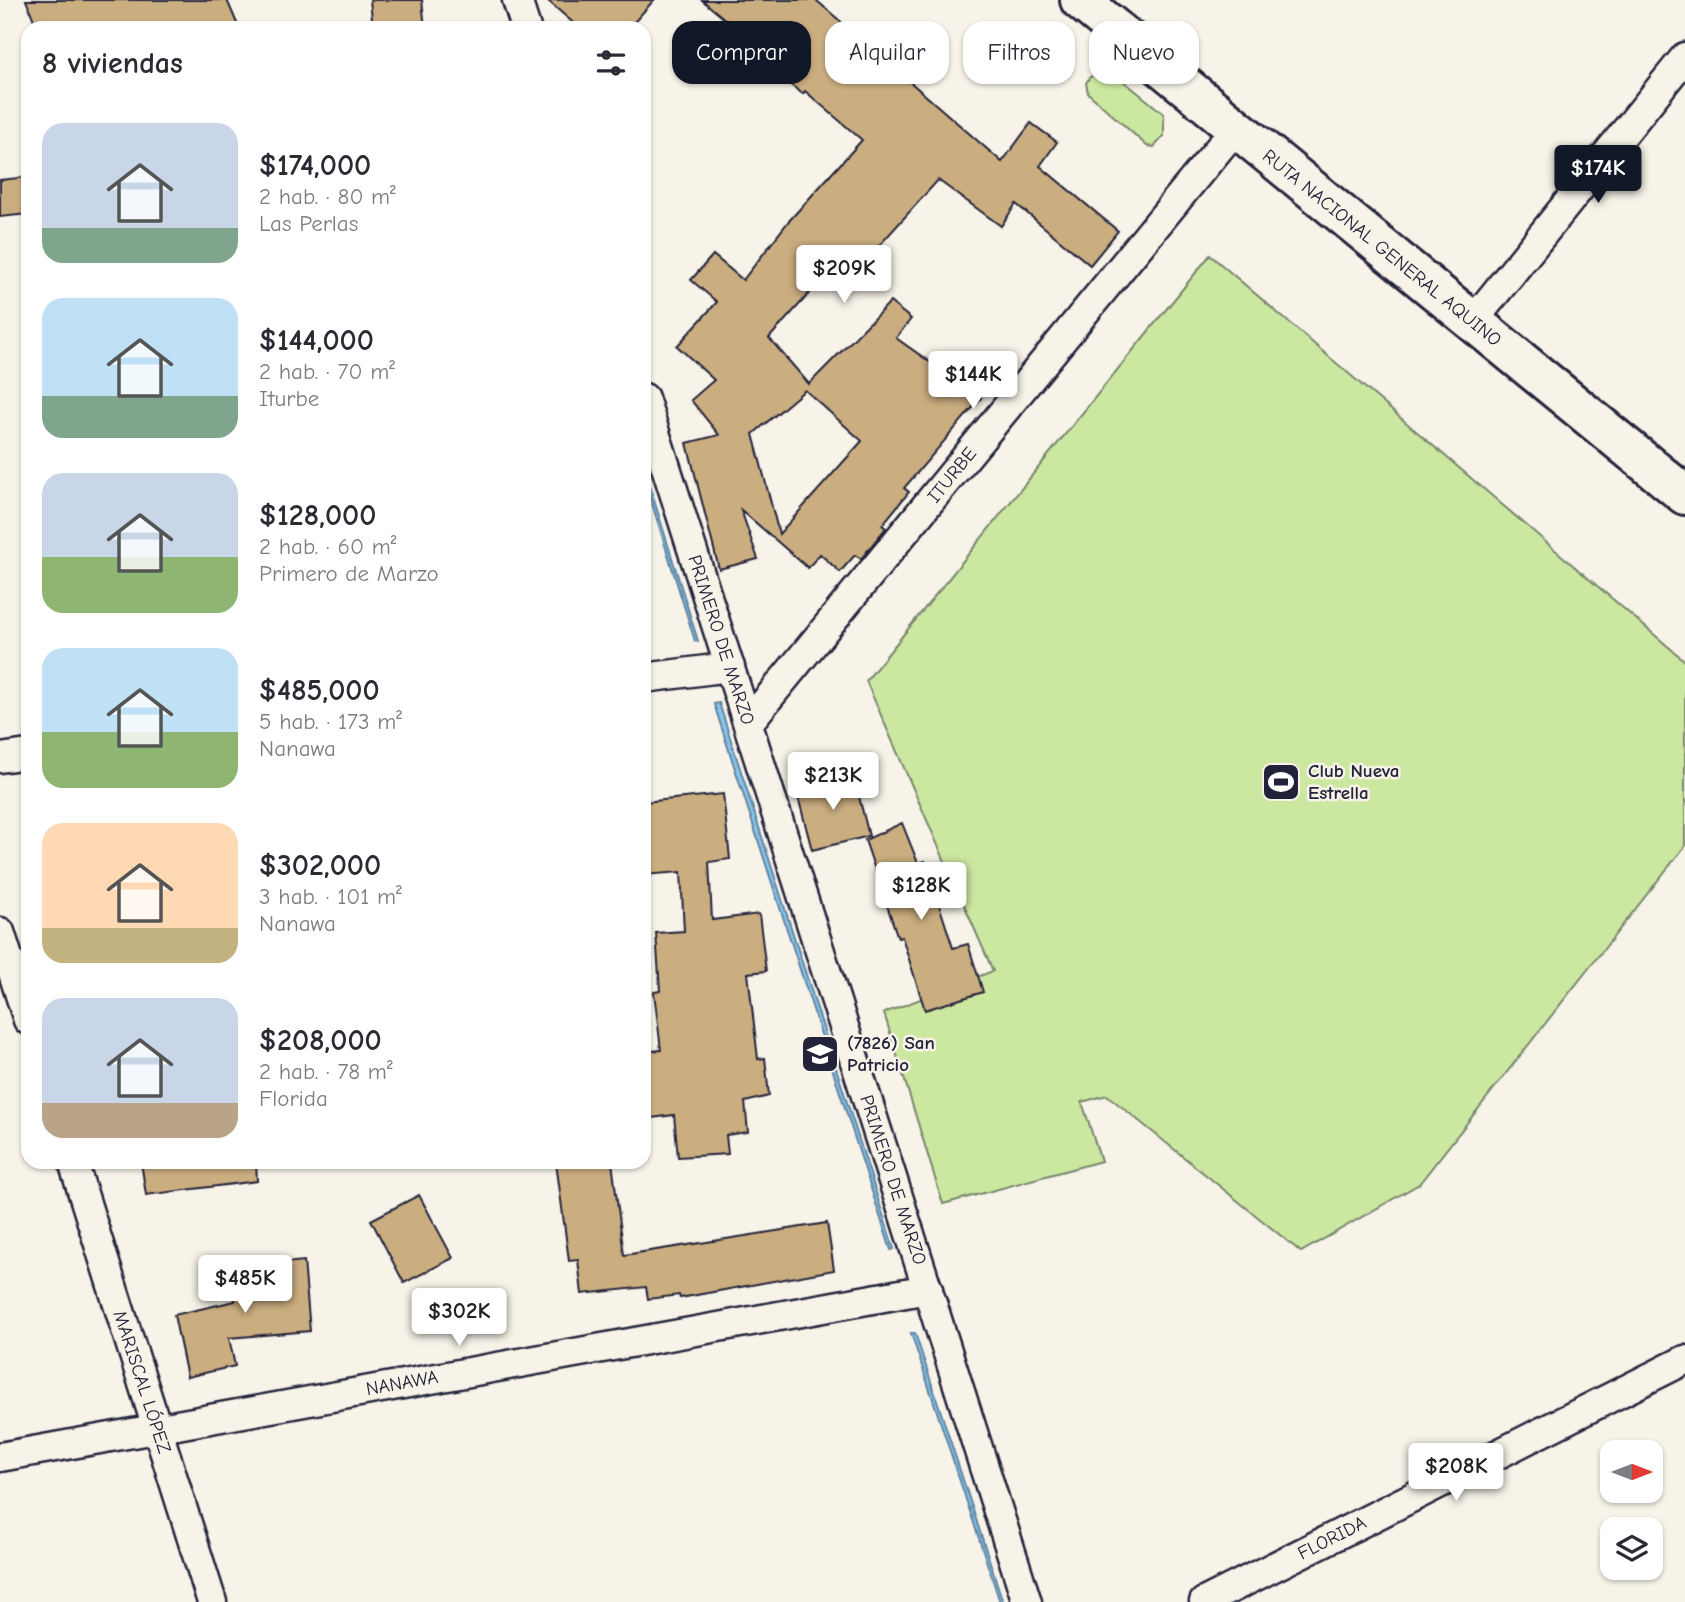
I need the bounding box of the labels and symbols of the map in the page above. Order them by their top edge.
street label: RUTA NACIONAL GENERAL AQUINO [1258,145,1506,351]
pin: $174K [1549,146,1647,205]
pin: $209K [795,246,893,305]
pin: $144K [924,352,1022,411]
street label: ITURBE [923,443,981,507]
street label: PRIMERO DE MARZO [683,552,759,728]
pin: $213K [784,752,882,812]
place label: Club Nueva Estrella [1308,760,1399,804]
sports icon: Club Nueva Estrella [1260,761,1302,803]
pin: $128K [872,862,970,922]
place label: (7826) San Patricio [847,1032,935,1076]
school or university icon: (7826) San Patricio [799,1033,841,1075]
street label: PRIMERO DE MARZO [855,1092,931,1268]
pin: $485K [196,1256,294,1315]
pin: $302K [410,1288,508,1348]
street label: MARISCAL LÓPEZ [109,1308,175,1456]
street label: NANAWA [364,1366,440,1400]
north arrow [1600,1440,1662,1503]
pin: $208K [1407,1444,1505,1503]
street label: FLORIDA [1294,1511,1370,1565]

